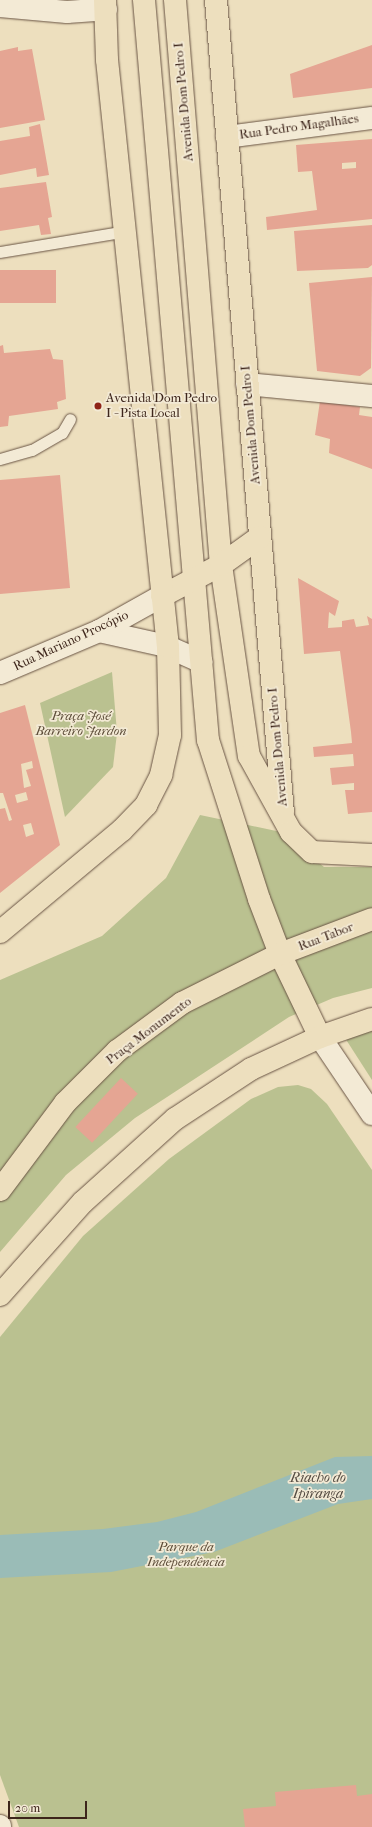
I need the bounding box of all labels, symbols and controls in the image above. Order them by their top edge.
street label: Avenida Dom Pedro I [171,42,197,162]
street label: Rua Pedro Magalhães [238,111,360,143]
street label: Avenida Dom Pedro I [238,365,264,485]
place label: Avenida Dom Pedro I - Pista Local [106,391,217,422]
marker: Avenida Dom Pedro I - Pista Local [93,401,103,411]
street label: Rua Mariano Procópio [11,608,131,674]
street label: Avenida Dom Pedro I [265,687,291,807]
park label: Praça José Barreiro Jardon [36,709,126,740]
street label: Rua Tabor [296,919,356,955]
street label: Praça Monumento [103,994,195,1068]
water label: Riacho do Ipiranga [290,1470,346,1502]
park label: Parque da Independência [147,1540,225,1571]
scale bar [10,1793,89,1819]
text: 20 m [15,1801,40,1815]

